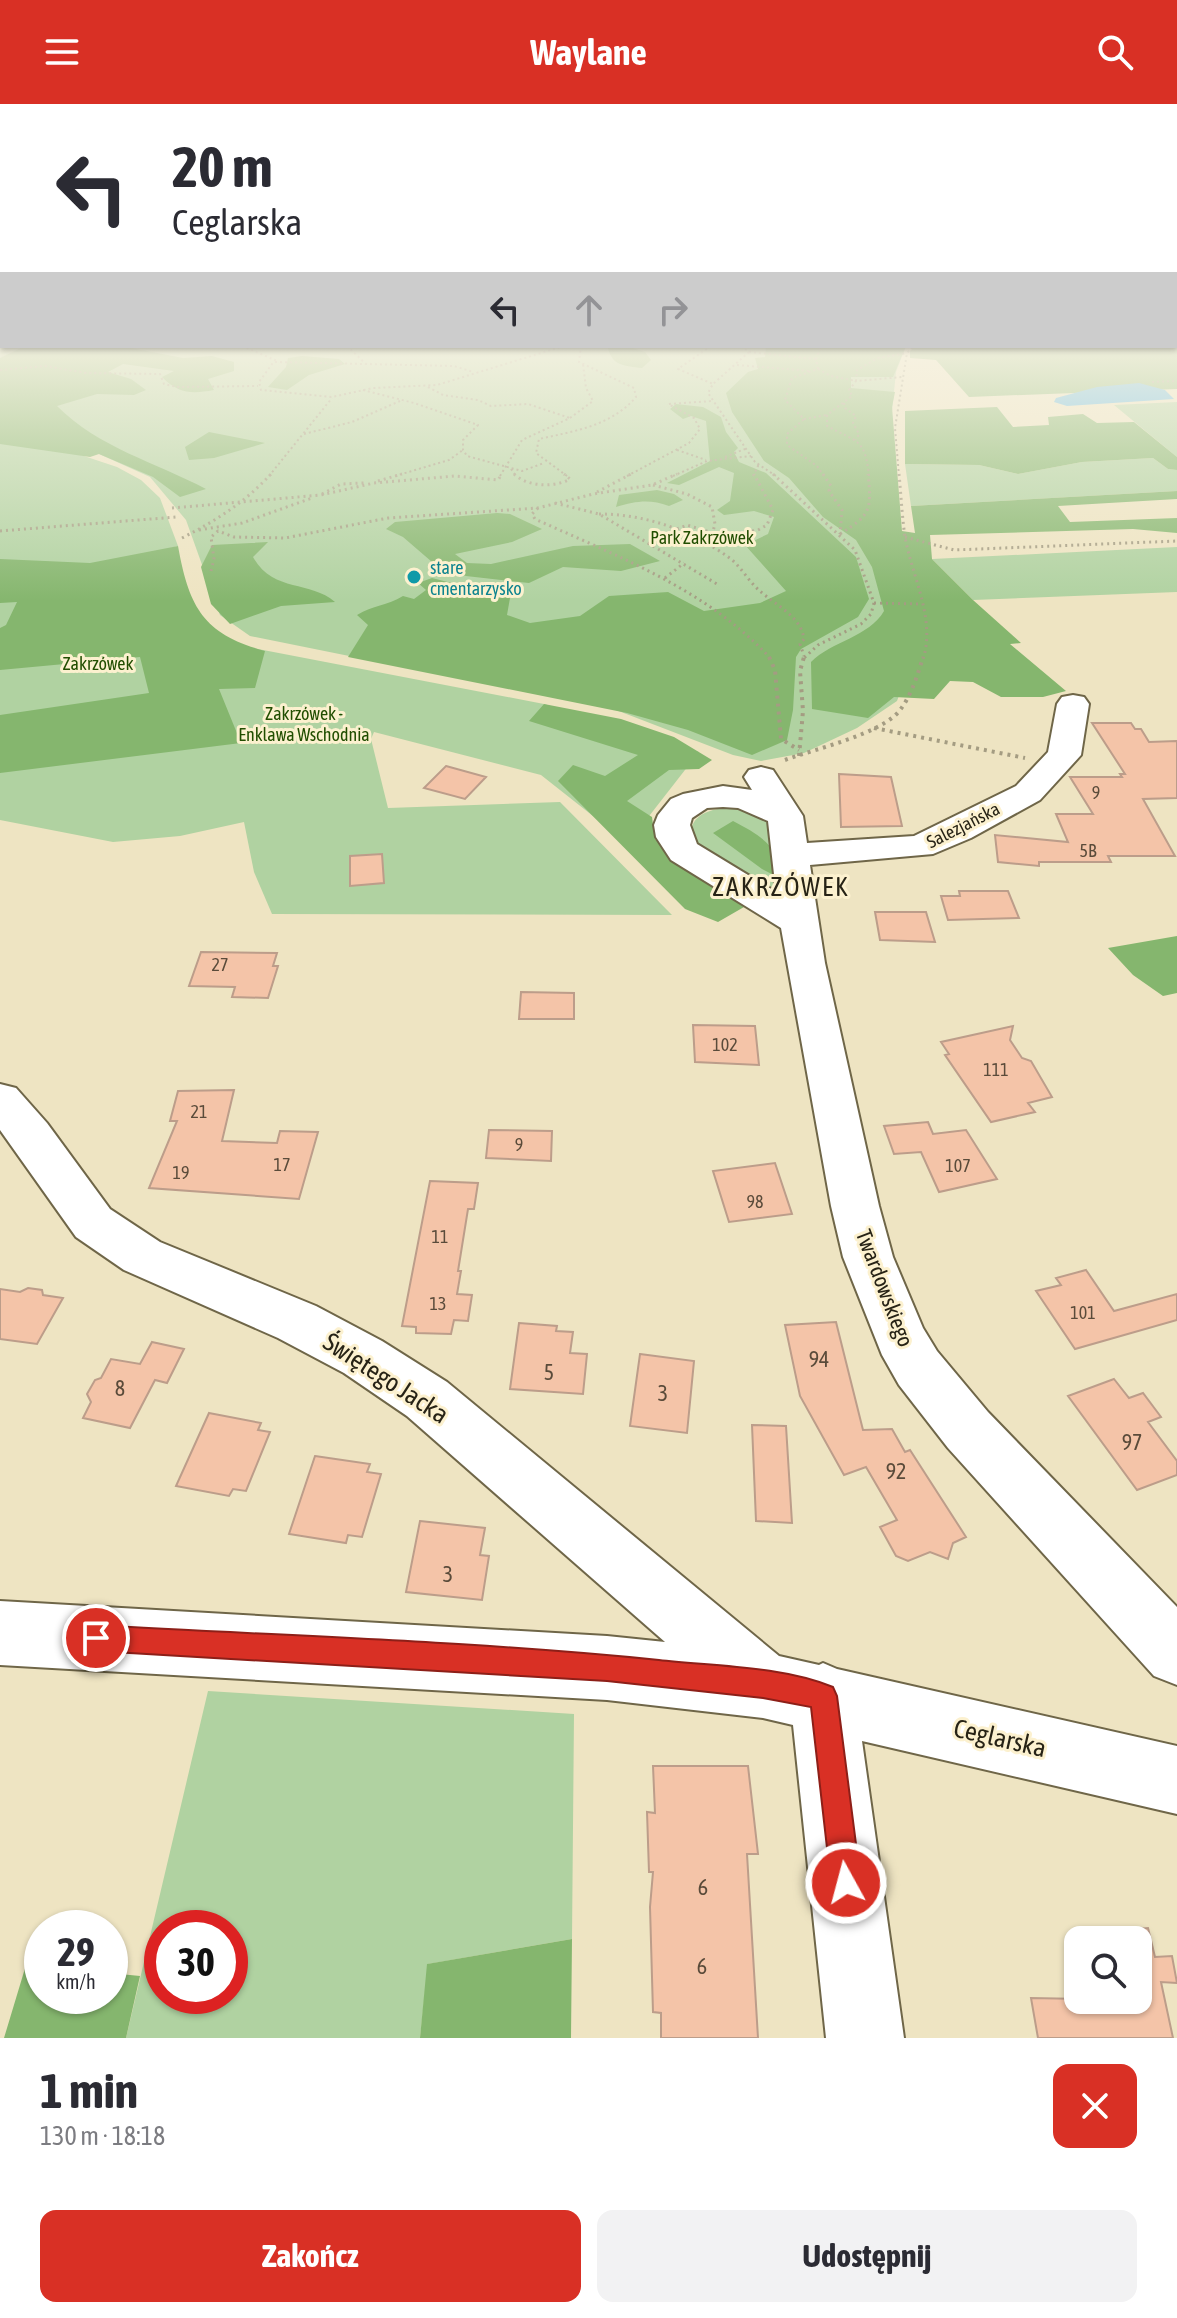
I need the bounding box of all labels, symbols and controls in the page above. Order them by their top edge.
icon: menu [40,30,84,74]
icon: search [1093,30,1137,74]
text: Waylane [530,31,647,73]
text: 20 m [172,135,273,199]
icon: left [40,136,144,240]
text: Ceglarska [172,201,302,243]
icon: left [483,288,527,332]
icon: ahead [567,288,611,332]
icon: right [651,288,695,332]
park label: Park Zakrzówek [650,527,754,548]
place label: stare cmentarzysko [430,557,522,599]
marker: stare cmentarzysko [405,568,423,586]
park label: Zakrzówek [63,653,134,674]
park label: Zakrzówek - Enklawa Wschodnia [238,703,370,745]
house number: 9 [1092,782,1100,803]
street label: Salezjańska [923,798,1003,852]
house number: 5B [1080,840,1097,861]
district label: ZAKRZÓWEK [712,872,850,902]
house number: 27 [212,954,228,975]
house number: 102 [712,1034,738,1055]
house number: 111 [983,1059,1009,1080]
house number: 21 [191,1101,207,1122]
house number: 9 [515,1134,523,1155]
house number: 17 [274,1154,290,1175]
house number: 107 [945,1155,971,1176]
house number: 19 [173,1162,189,1183]
house number: 98 [747,1191,763,1212]
house number: 11 [432,1226,448,1247]
street label: Twardowskiego [851,1226,919,1350]
house number: 13 [430,1293,446,1314]
house number: 101 [1070,1302,1096,1323]
street label: Świętego Jacka [318,1326,454,1430]
house number: 94 [809,1346,829,1372]
house number: 5 [544,1359,554,1385]
house number: 8 [115,1375,125,1401]
house number: 3 [658,1380,668,1406]
house number: 97 [1122,1429,1142,1455]
house number: 92 [886,1458,906,1484]
house number: 3 [443,1561,453,1587]
pin [62,1604,130,1672]
icon: arrive [74,1616,118,1660]
street label: Ceglarska [951,1713,1049,1763]
position arrow [804,1841,888,1925]
house number: 6 [698,1874,708,1900]
speed limit sign: 30 [144,1910,248,2014]
map controls [1064,1926,1152,2014]
button: search [1064,1926,1152,2014]
text: 29 [57,1929,95,1974]
house number: 6 [697,1953,707,1979]
text: km/h [56,1970,96,1993]
text: 1 min [40,2063,138,2118]
button: close [1053,2064,1137,2148]
text: 130 m · 18:18 [40,2121,165,2151]
button: Zakończ [40,2210,581,2302]
button: Udostępnij [597,2210,1137,2302]

